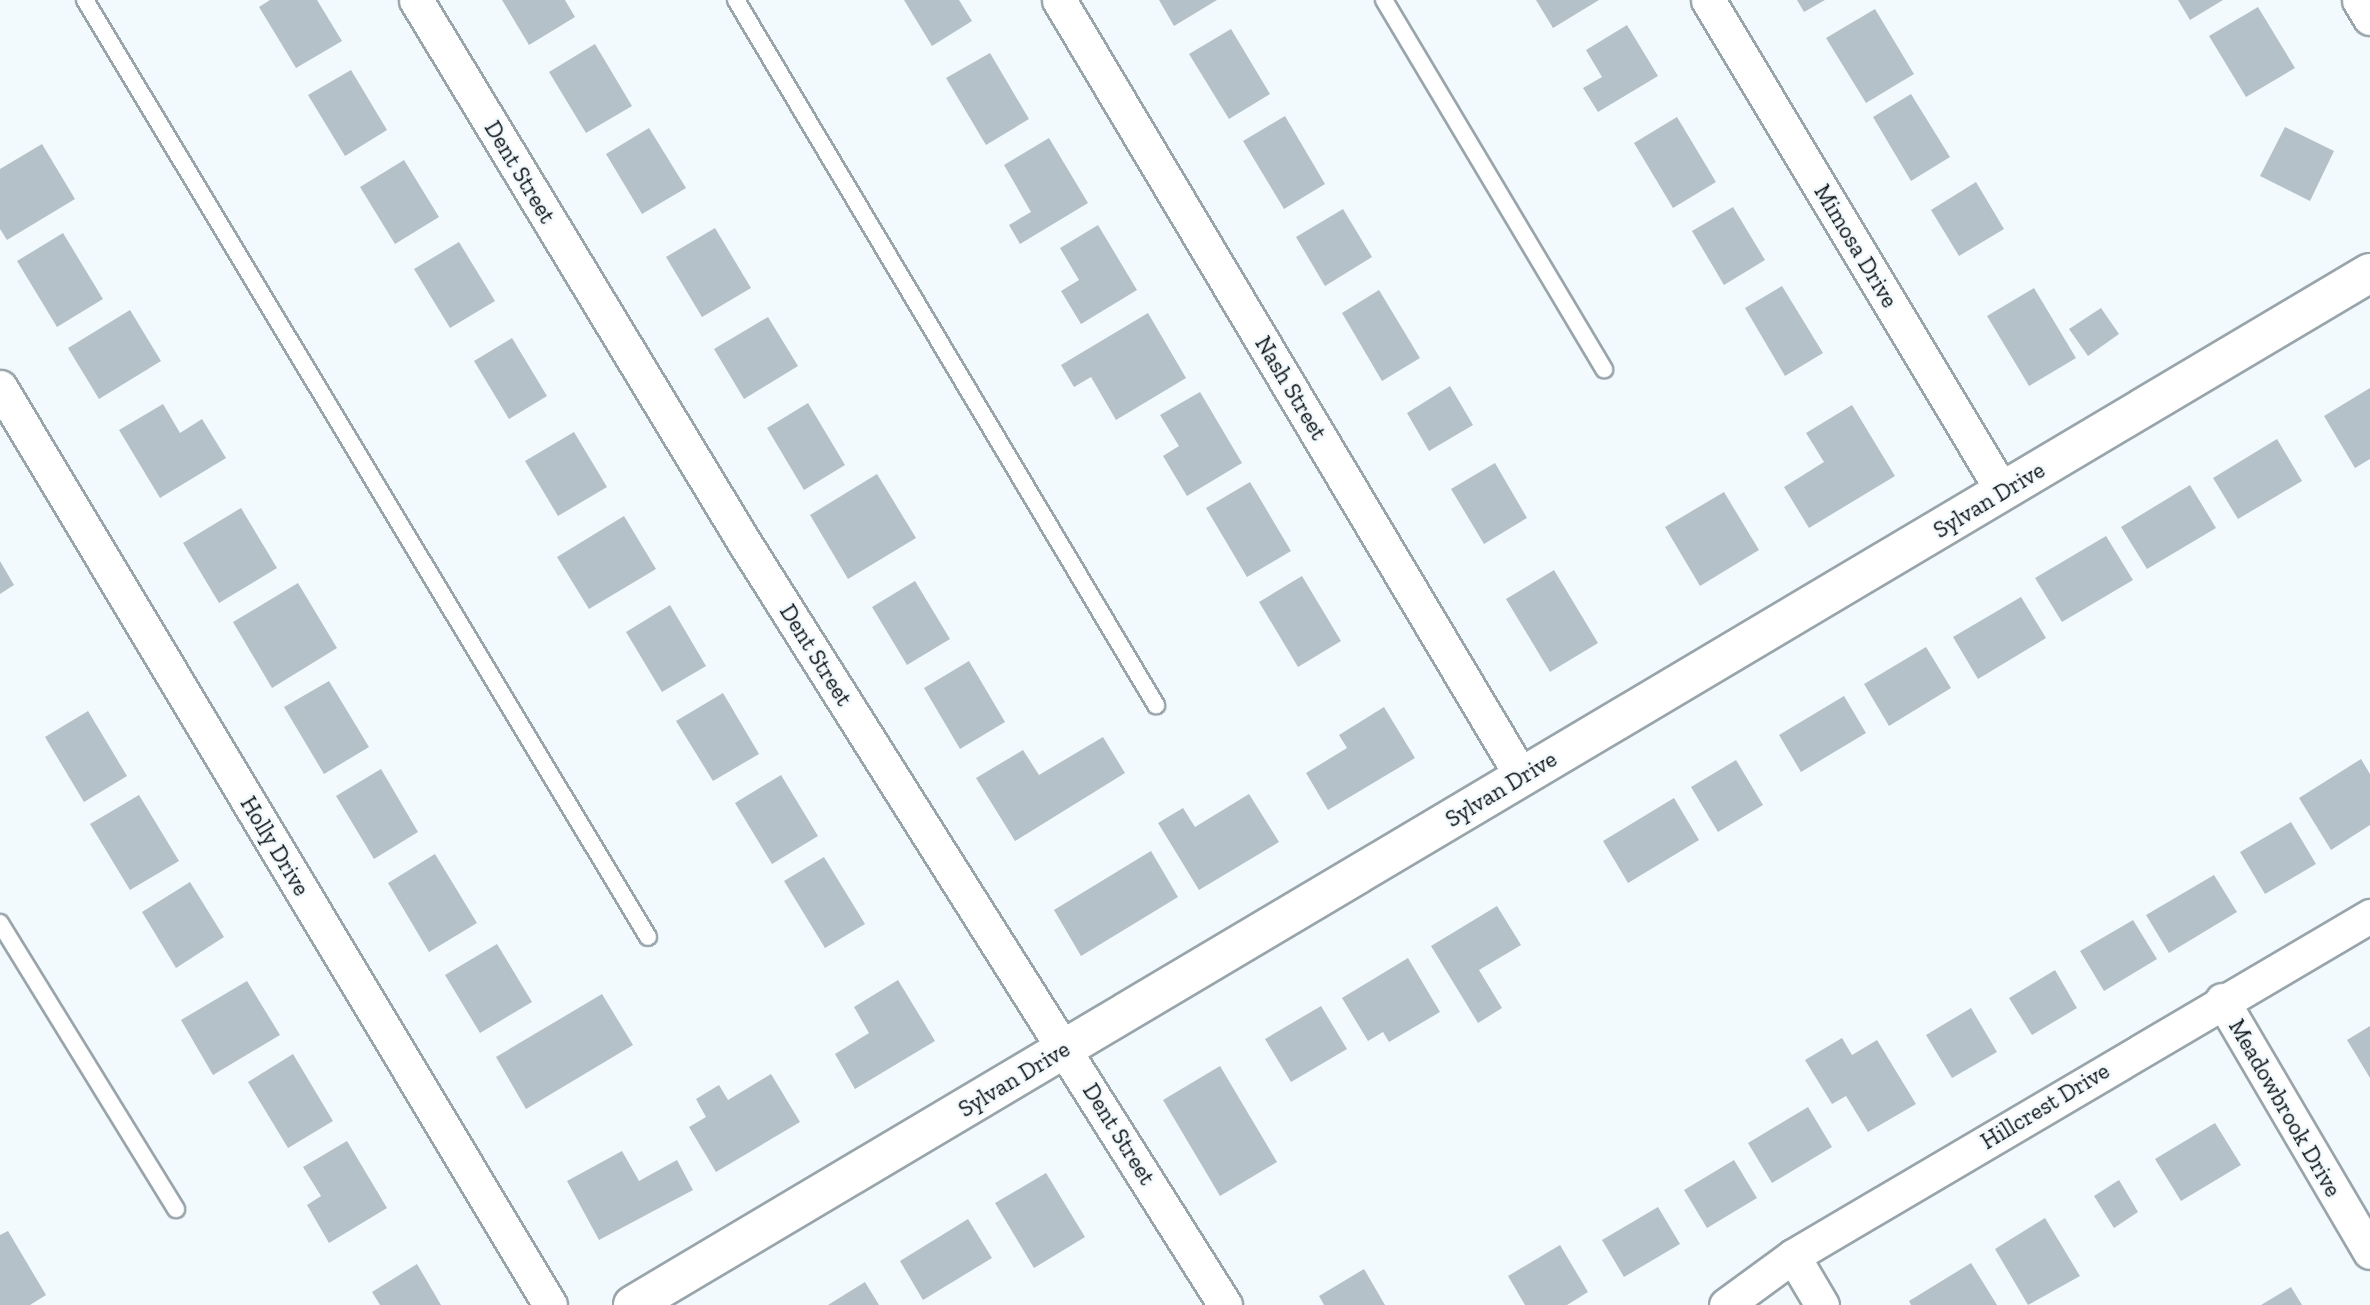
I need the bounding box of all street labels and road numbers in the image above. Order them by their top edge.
street label: Dent Street [479,116,561,228]
street label: Mimosa Drive [1808,179,1904,313]
street label: Nash Street [1249,331,1333,445]
street label: Sylvan Drive [1928,456,2050,544]
street label: Dent Street [774,599,858,711]
street label: Sylvan Drive [1440,745,1562,833]
street label: Holly Drive [234,791,316,901]
street label: Meadowbrook Drive [2223,1014,2347,1202]
street label: Sylvan Drive [953,1035,1075,1123]
street label: Hillcrest Drive [1976,1057,2114,1155]
street label: Dent Street [1077,1078,1161,1190]

